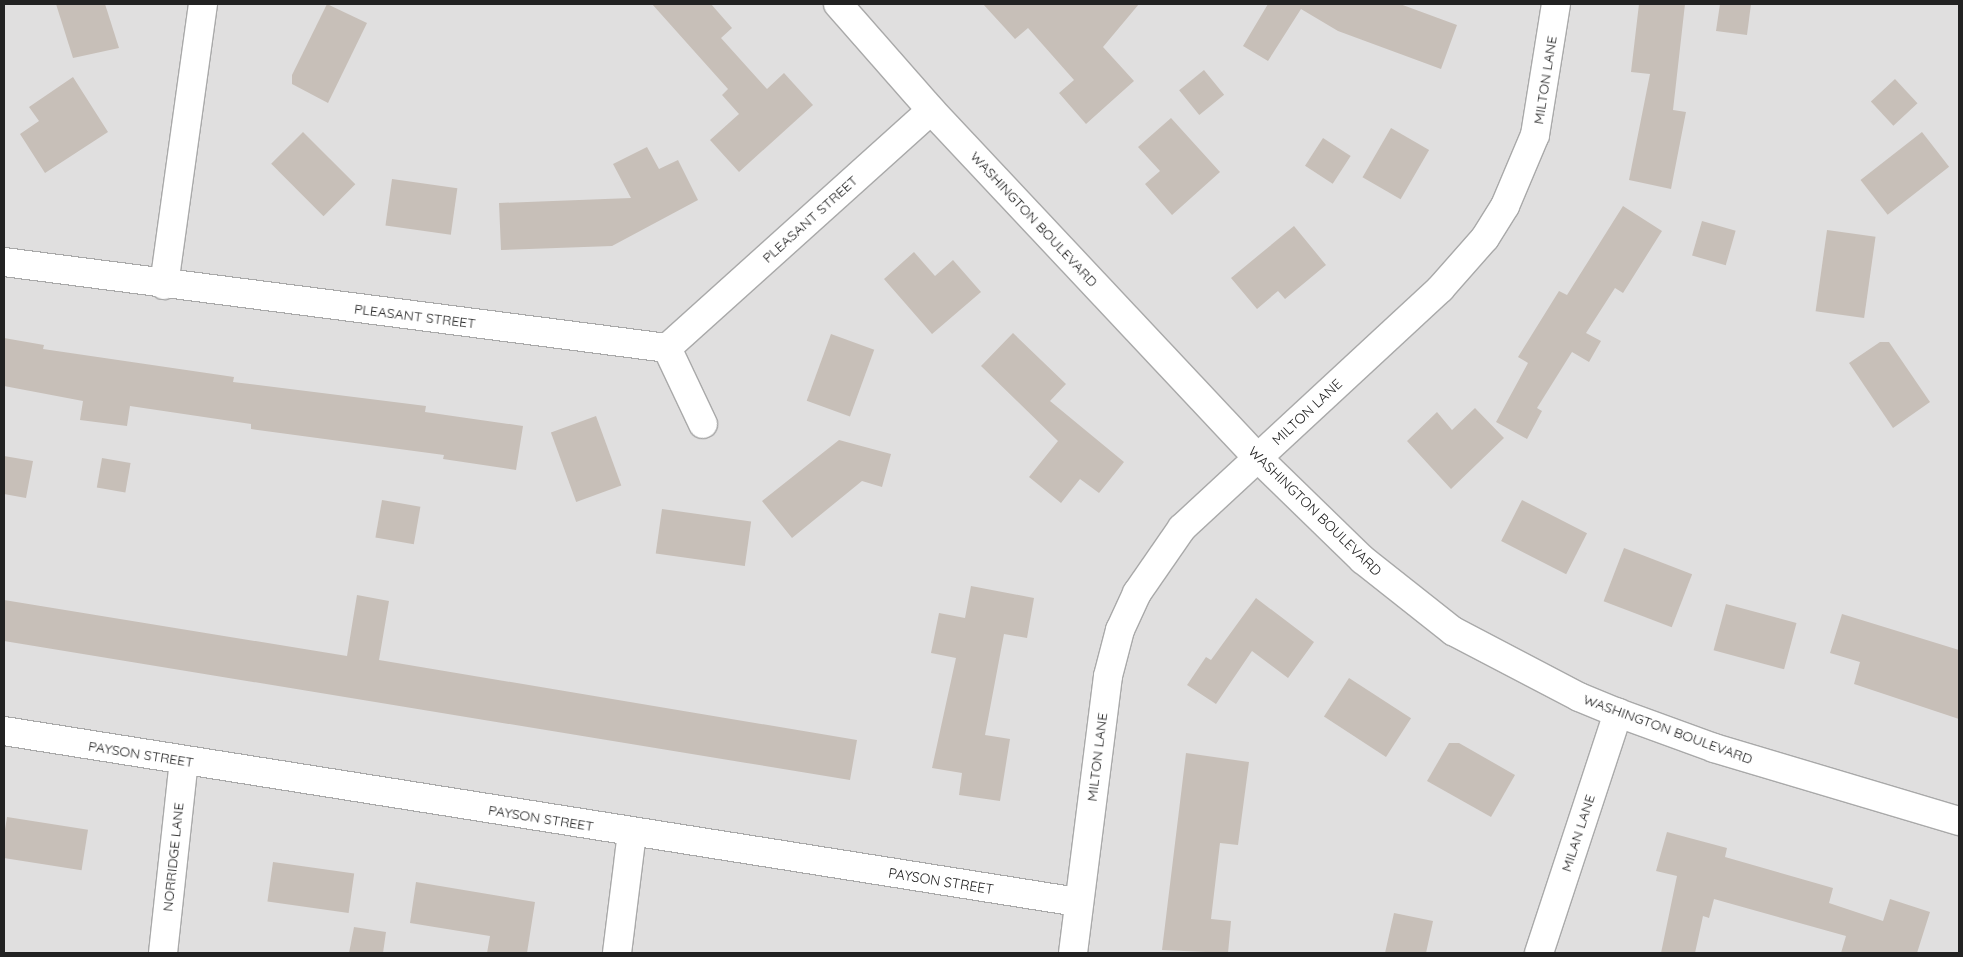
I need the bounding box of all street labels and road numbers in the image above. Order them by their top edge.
street label: MILTON LANE [1530,35,1560,125]
street label: WASHINGTON BOULEVARD [967,148,1101,290]
street label: PLEASANT STREET [759,172,861,266]
street label: PLEASANT STREET [353,300,477,332]
street label: MILTON LANE [1269,375,1345,449]
street label: WASHINGTON BOULEVARD [1245,443,1385,579]
street label: WASHINGTON BOULEVARD [1581,691,1755,767]
street label: MILTON LANE [1083,712,1111,802]
street label: PAYSON STREET [87,737,195,771]
street label: MILAN LANE [1558,792,1598,874]
street label: PAYSON STREET [487,801,595,835]
street label: NORRIDGE LANE [159,802,187,912]
street label: PAYSON STREET [887,864,995,898]

